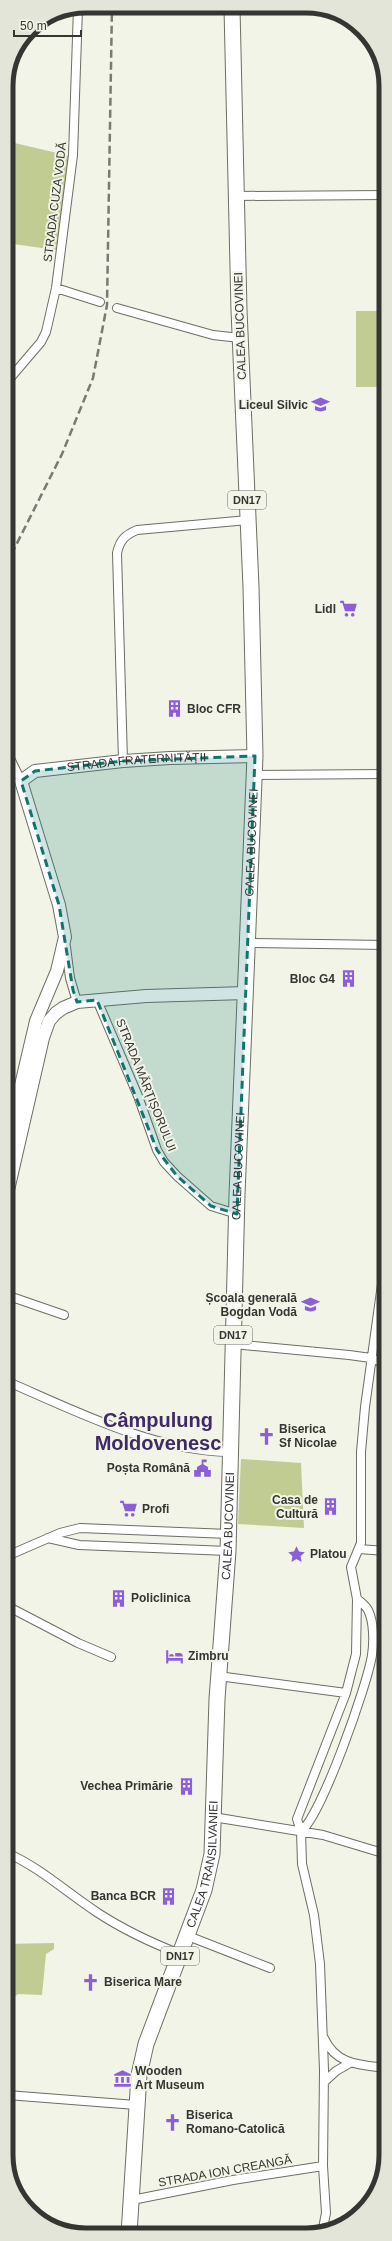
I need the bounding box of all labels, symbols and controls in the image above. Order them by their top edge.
scale bar [14,12,81,38]
text: 50 m [20,19,47,33]
street label: STRADA CUZA VODĂ [40,141,69,263]
street label: CALEA BUCOVINEI [231,272,249,380]
school or university icon: Liceul Silvic [311,395,331,415]
place label: Liceul Silvic [239,398,308,412]
road number: DN17 [228,491,266,509]
supermarket icon: Lidl [339,599,359,619]
place label: Lidl [315,602,336,616]
building icon: Bloc CFR [164,699,184,719]
place label: Bloc CFR [187,702,241,716]
street label: STRADA FRATERNITĂȚII [66,749,206,774]
street label: CALEA BUCOVINEI [242,788,261,897]
building icon: Bloc G4 [338,969,358,989]
place label: Bloc G4 [290,972,335,986]
street label: STRADA MĂRȚIȘORULUI [113,1016,180,1153]
street label: CALEA BUCOVINEI [229,1112,247,1220]
place label: Școala generală Bogdan Vodă [206,1291,297,1319]
school or university icon: Școala generală Bogdan Vodă [300,1295,320,1315]
road number: DN17 [214,1326,252,1344]
district label: Câmpulung Moldovenesc [95,1409,221,1454]
place label: Biserica Sf Nicolae [279,1422,337,1450]
church icon: Biserica Sf Nicolae [256,1426,276,1446]
public building icon: Poșta Română [193,1458,213,1478]
place label: Poșta Română [107,1461,190,1475]
street label: CALEA BUCOVINEI [219,1472,237,1581]
place label: Casa de Cultură [272,1493,318,1521]
building icon: Casa de Cultură [321,1497,341,1517]
supermarket icon: Profi [119,1499,139,1519]
place label: Profi [142,1502,169,1516]
place icon: Platou [287,1544,307,1564]
place label: Platou [310,1547,347,1561]
building icon: Policlinica [108,1588,128,1608]
place label: Policlinica [131,1591,191,1605]
hotel icon: Zimbru [165,1646,185,1666]
place label: Zimbru [188,1649,229,1663]
building icon: Vechea Primărie [176,1776,196,1796]
place label: Vechea Primărie [80,1779,173,1793]
street label: CALEA TRANSILVANIEI [183,1800,221,1930]
building icon: Banca BCR [159,1886,179,1906]
place label: Banca BCR [91,1889,156,1903]
road number: DN17 [161,1947,199,1965]
church icon: Biserica Mare [81,1972,101,1992]
place label: Biserica Mare [104,1975,182,1989]
place label: Wooden Art Museum [135,2064,204,2092]
museum icon: Wooden Art Museum [112,2068,132,2088]
place label: Biserica Romano-Catolică [186,2108,285,2136]
church icon: Biserica Romano-Catolică [163,2112,183,2132]
street label: STRADA ION CREANGĂ [157,2151,293,2190]

